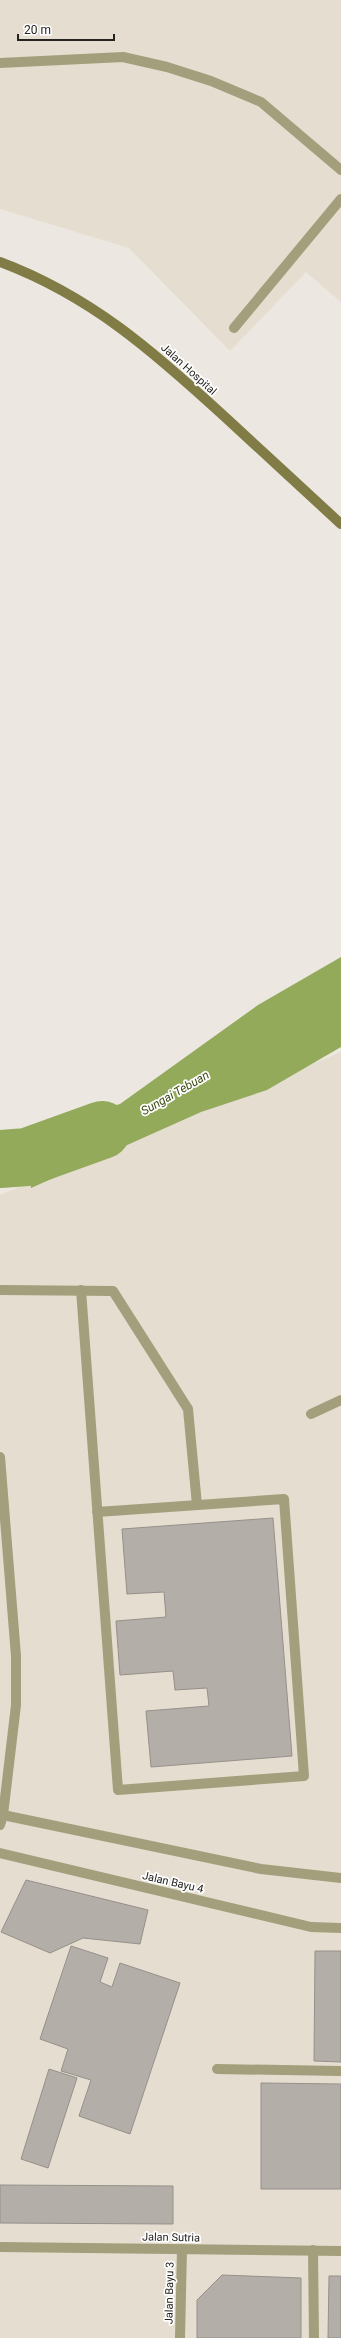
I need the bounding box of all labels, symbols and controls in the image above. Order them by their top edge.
scale bar [18,16,114,42]
text: 20 m [24,23,51,37]
street label: Jalan Hospital [158,341,219,398]
water label: Sungai Tebuan [138,1068,212,1118]
street label: Jalan Bayu 4 [141,1869,205,1896]
street label: Jalan Sutria [142,2230,200,2245]
street label: Jalan Bayu 3 [162,2262,177,2324]

